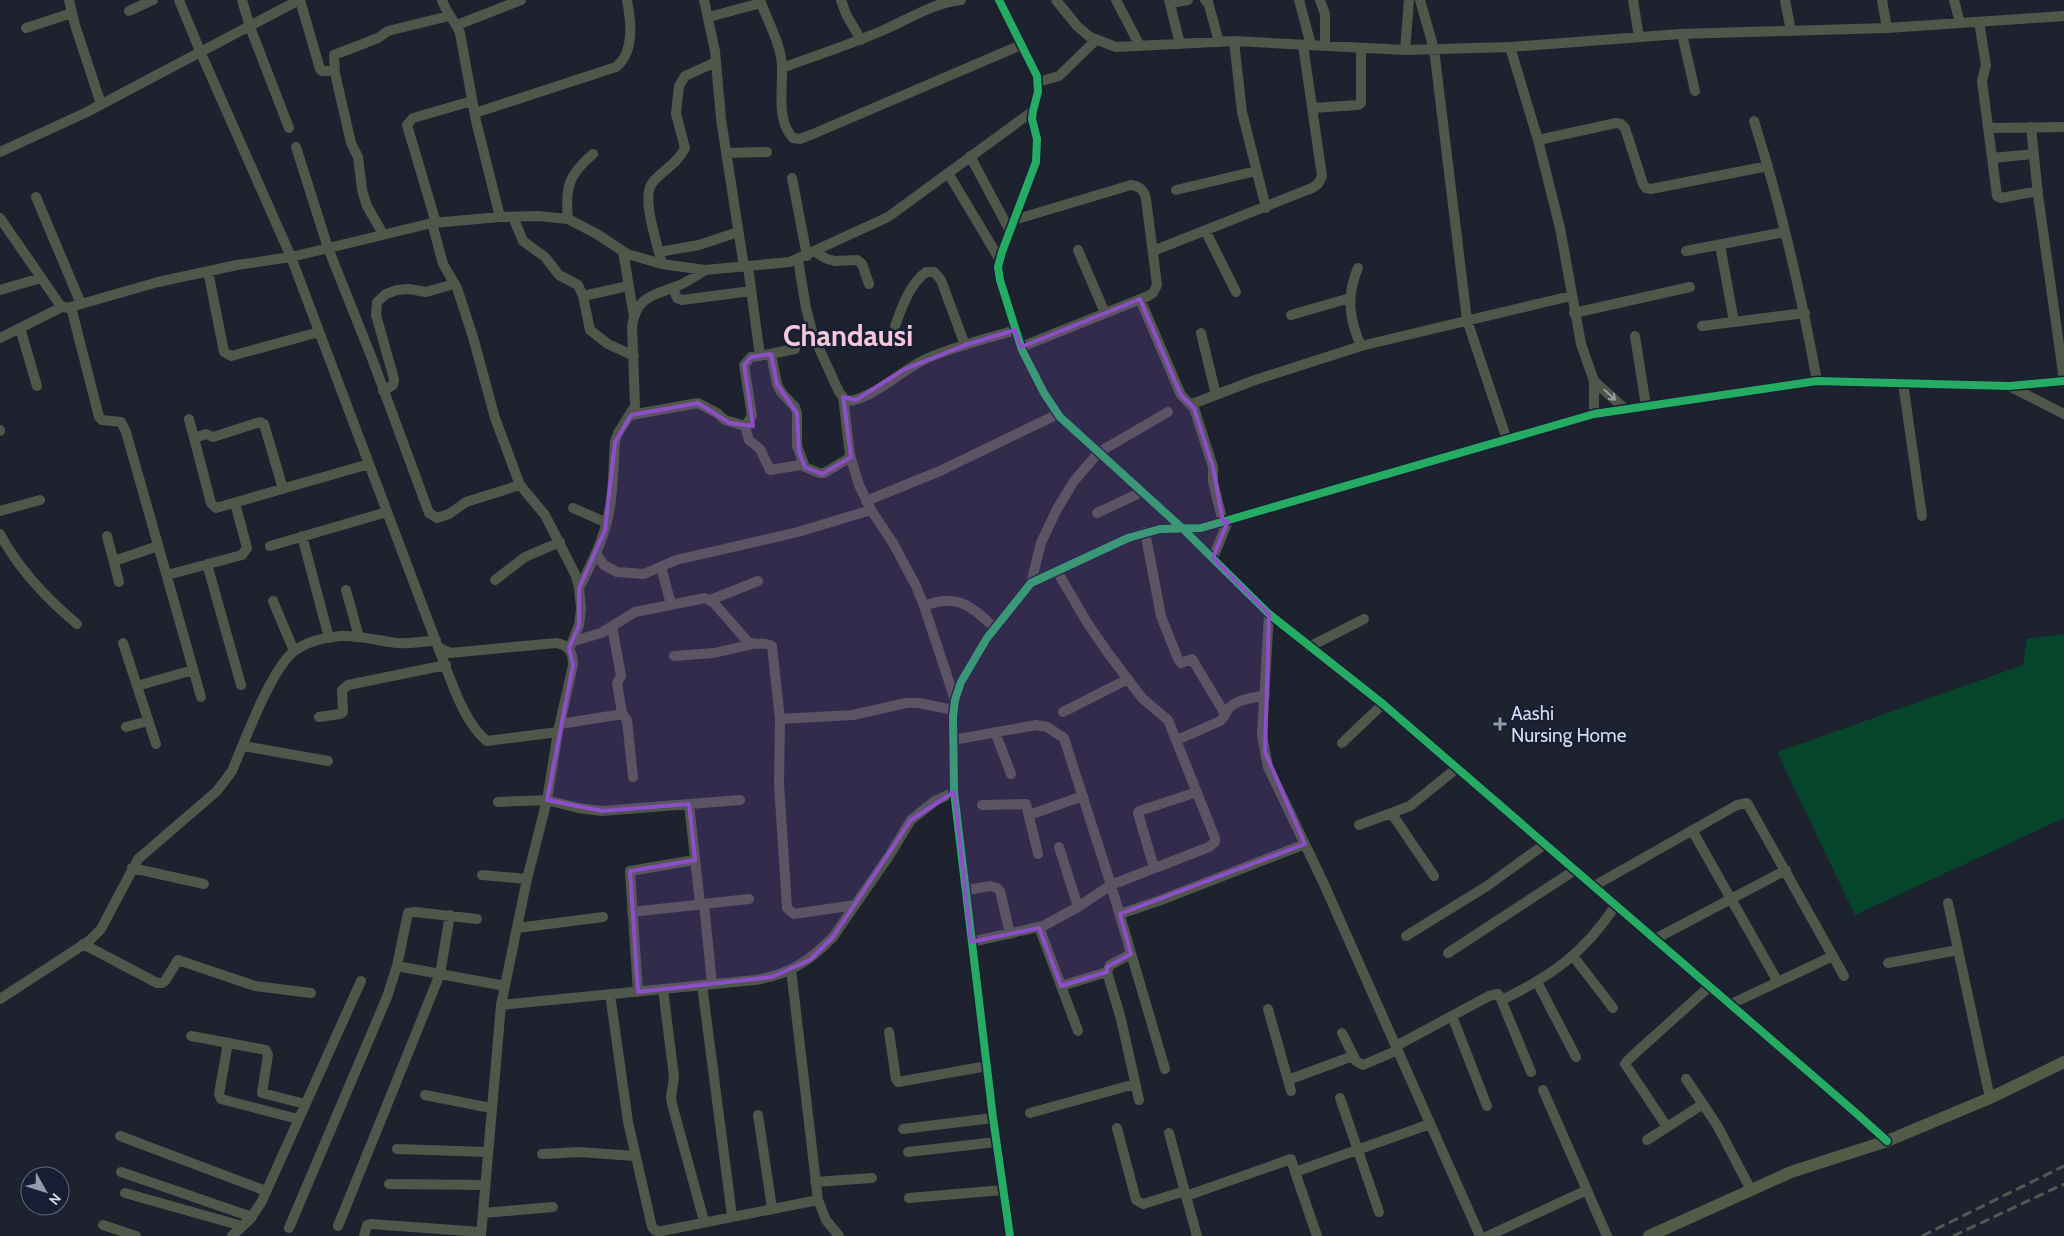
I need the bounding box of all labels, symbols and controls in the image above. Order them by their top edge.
district label: Chandausi [783,318,913,353]
one-way arrow [1603,389,1616,401]
place label: Aashi Nursing Home [1511,702,1627,747]
marker: Aashi Nursing Home [1493,717,1507,731]
north arrow [20,1166,70,1216]
text: N [45,1190,65,1209]

